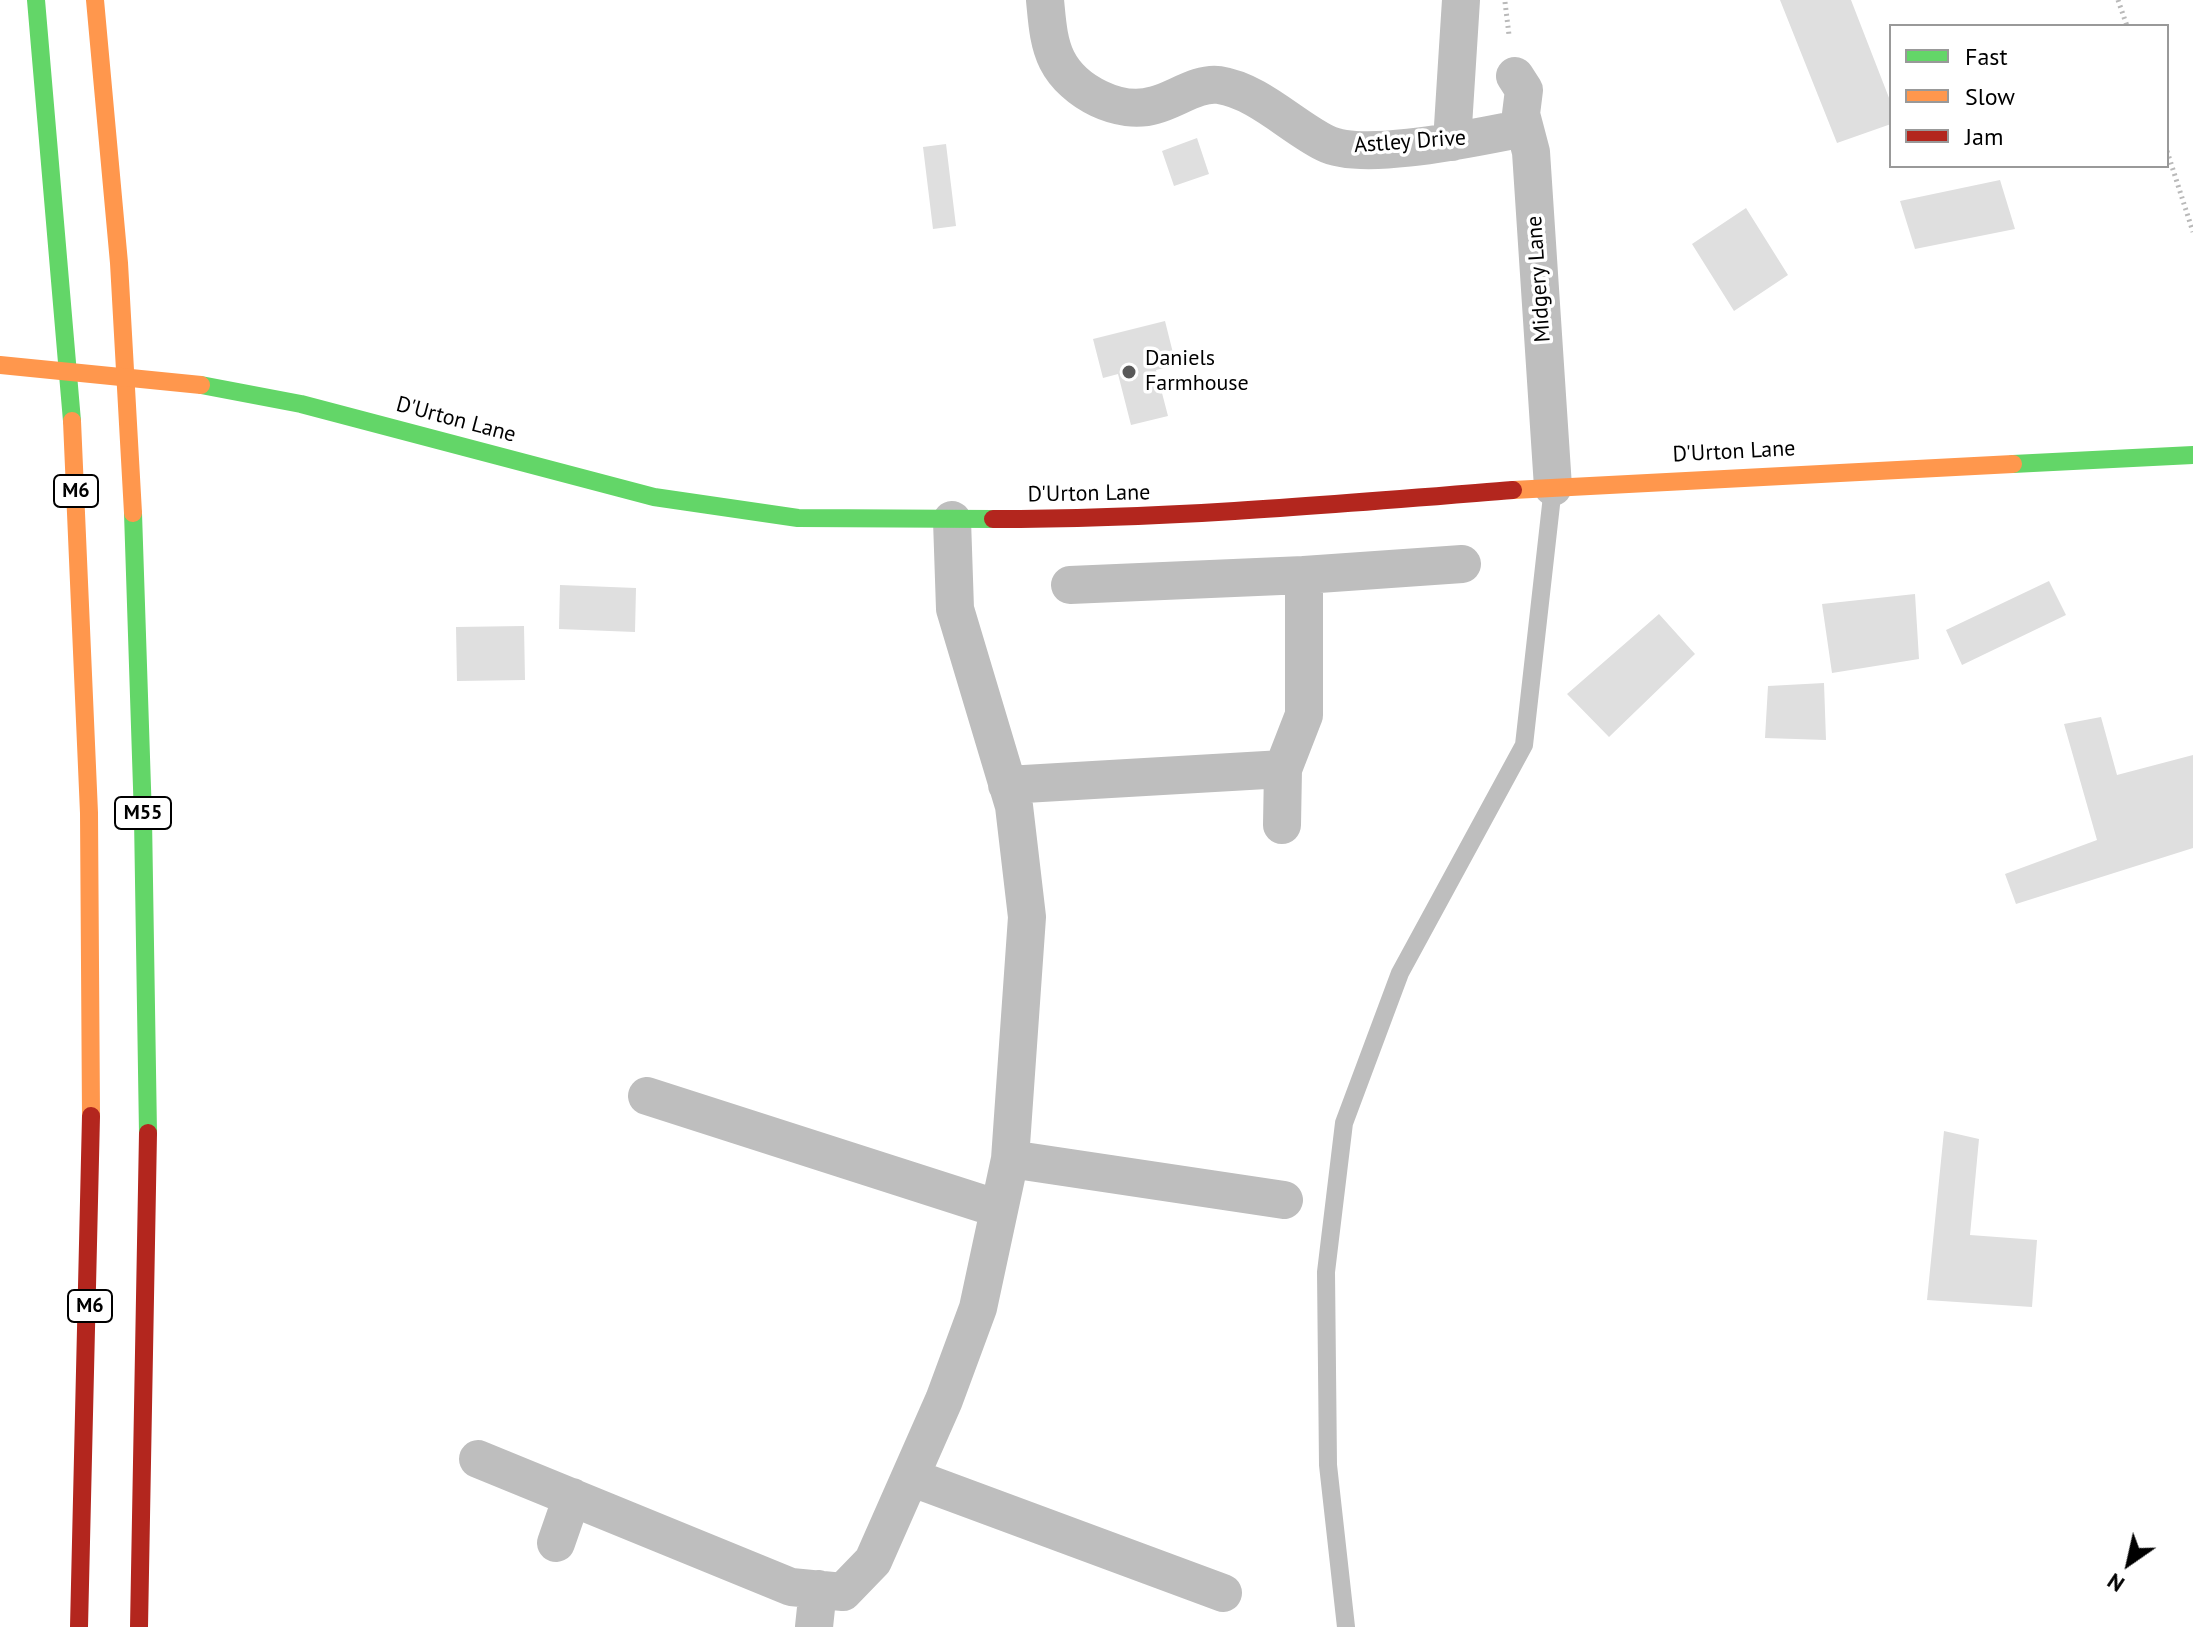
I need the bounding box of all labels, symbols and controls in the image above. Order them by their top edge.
legend [1889,24,2169,168]
text: Fast [1965,41,2008,72]
text: Slow [1965,81,2015,112]
text: Jam [1965,121,2003,152]
street label: Astley Drive [1353,125,1467,159]
street label: Midgery Lane [1521,215,1557,343]
place label: Daniels Farmhouse [1145,346,1249,398]
marker: Daniels Farmhouse [1120,363,1138,381]
street label: D'Urton Lane [393,391,519,449]
street label: D'Urton Lane [1672,436,1796,468]
road number: M6 [54,475,98,507]
street label: D'Urton Lane [1027,480,1151,508]
road number: M55 [115,797,171,829]
road number: M6 [68,1290,112,1322]
north arrow [2089,1523,2169,1603]
text: N [2102,1567,2129,1599]

